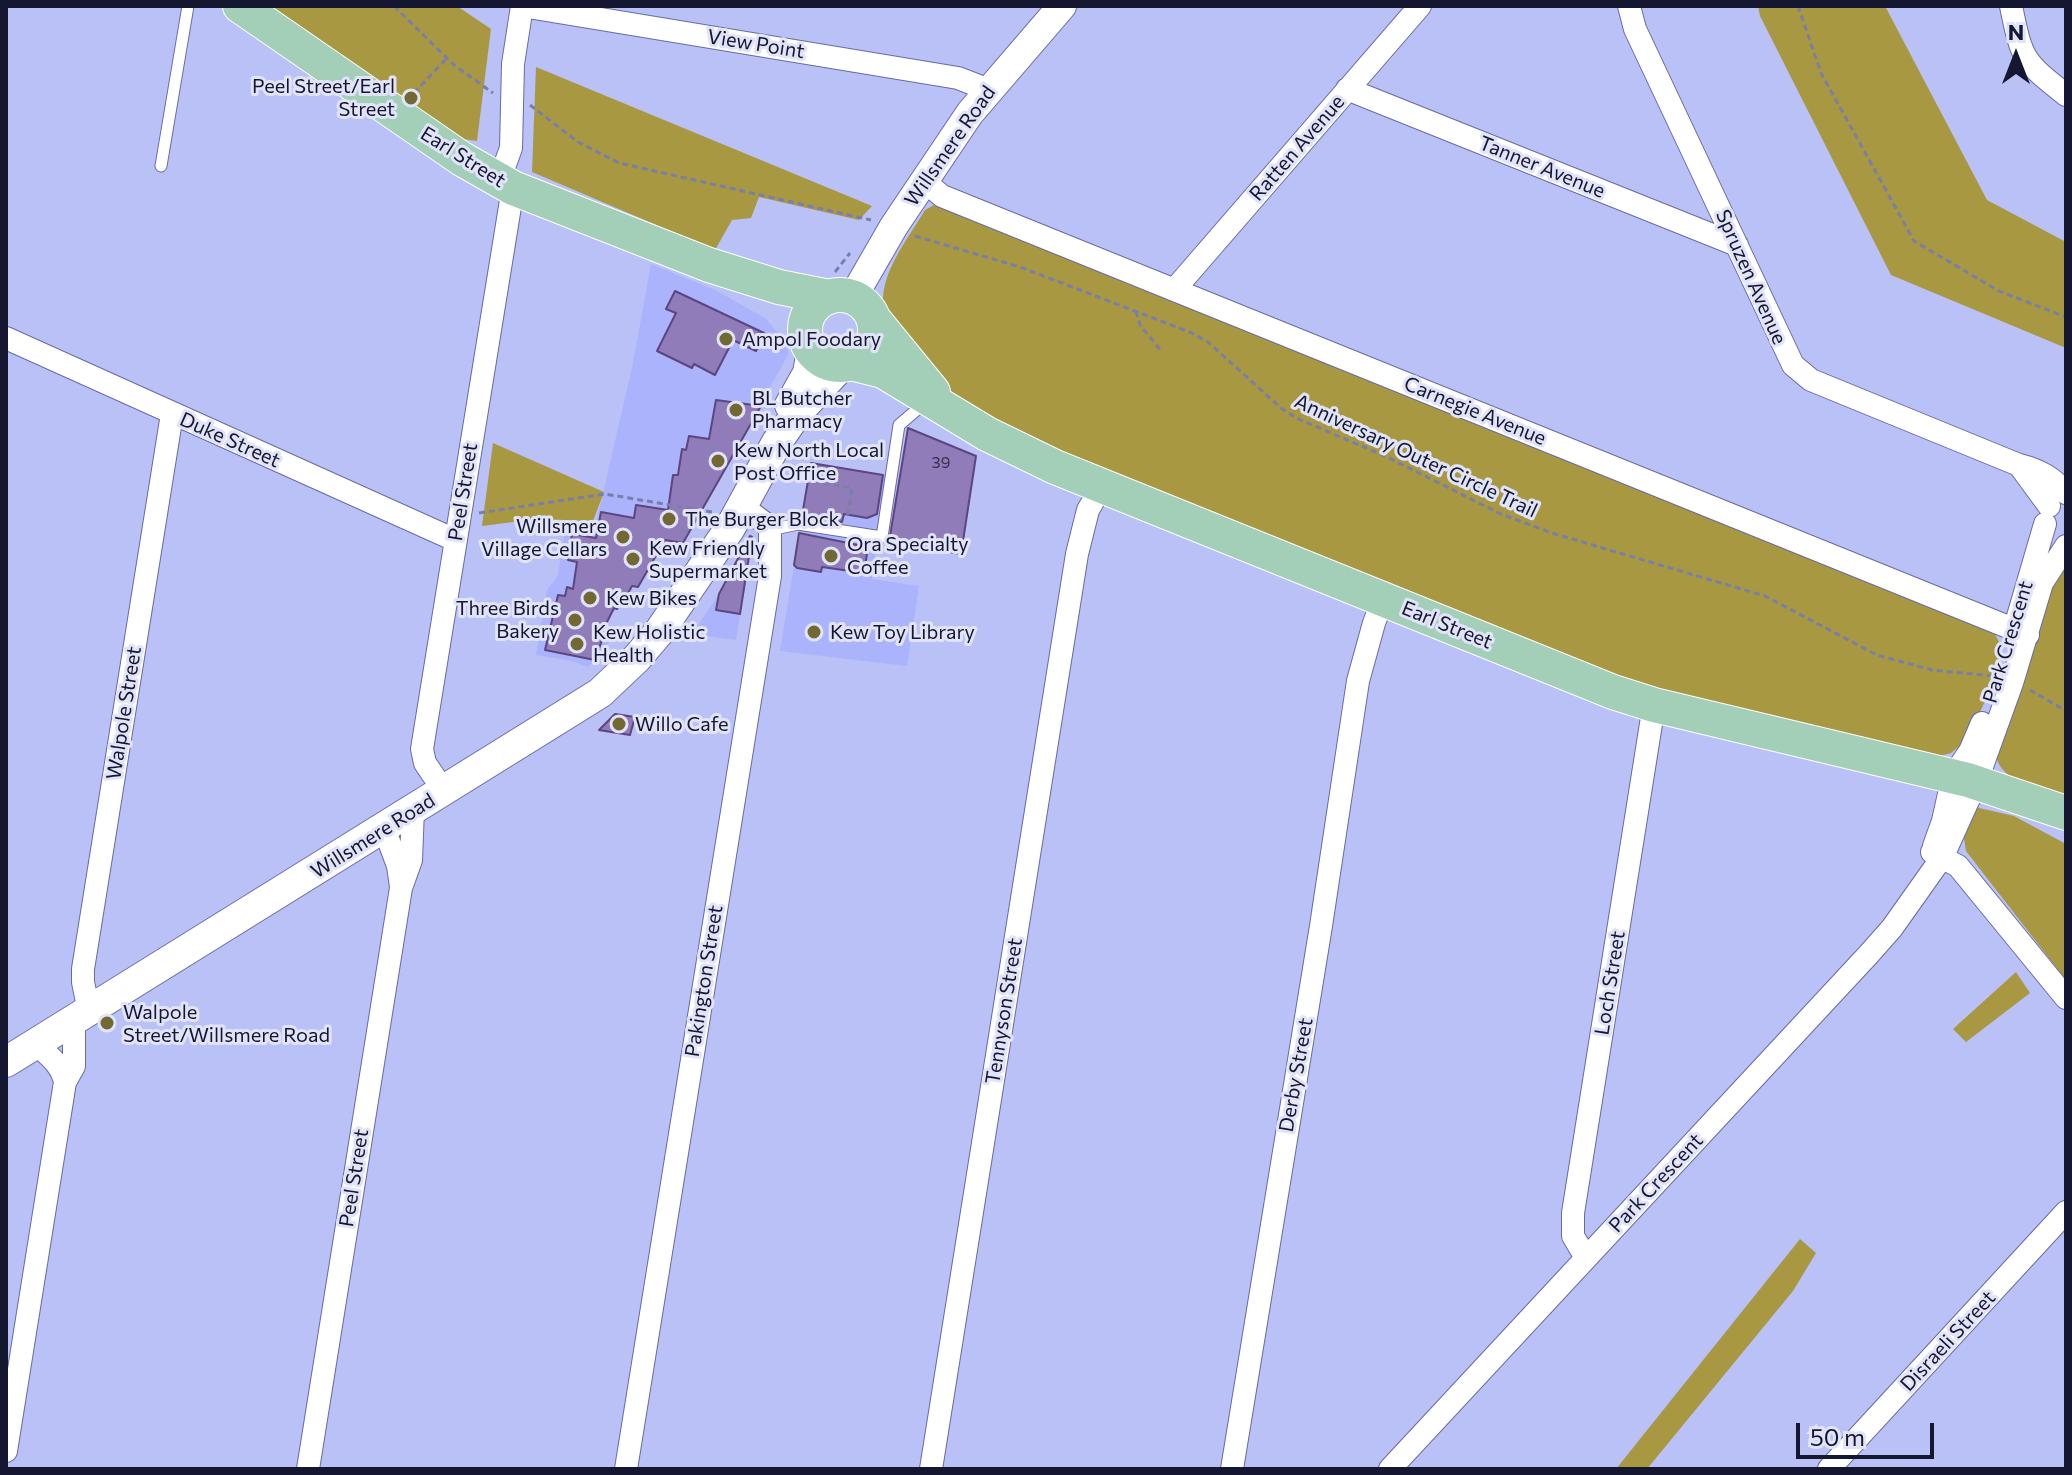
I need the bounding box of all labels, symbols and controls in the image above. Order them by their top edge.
north arrow [1976,16,2056,96]
text: N [2008,18,2024,45]
street label: View Point [706,24,806,64]
place label: Peel Street/Earl Street [252,74,395,121]
street label: Willsmere Road [900,81,1000,211]
marker: Peel Street/Earl Street [402,89,420,107]
street label: Ratten Avenue [1244,90,1350,206]
street label: Earl Street [416,121,510,193]
street label: Tanner Avenue [1476,131,1608,203]
street label: Spruzen Avenue [1711,206,1791,348]
place label: Ampol Foodary [742,327,881,351]
marker: Ampol Foodary [717,330,735,348]
street label: Carnegie Avenue [1400,372,1550,450]
place label: BL Butcher Pharmacy [752,386,852,433]
street label: Anniversary Outer Circle Trail [1291,389,1541,523]
marker: BL Butcher Pharmacy [727,401,745,419]
street label: Duke Street [176,407,284,473]
place label: Kew North Local Post Office [734,438,884,485]
street label: Peel Street [443,441,483,543]
marker: Kew North Local Post Office [709,452,727,470]
house number: 39 [932,453,950,473]
place label: The Burger Block [685,507,839,531]
marker: The Burger Block [660,510,678,528]
place label: Willsmere Village Cellars [481,514,607,561]
marker: Willsmere Village Cellars [614,528,632,546]
place label: Ora Specialty Coffee [847,532,969,579]
place label: Kew Friendly Supermarket [649,536,767,583]
marker: Ora Specialty Coffee [822,547,840,565]
marker: Kew Friendly Supermarket [624,550,642,568]
street label: Park Crescent [1978,578,2038,706]
place label: Kew Bikes [606,586,697,610]
marker: Kew Bikes [581,589,599,607]
place label: Three Birds Bakery [456,596,559,643]
street label: Earl Street [1398,596,1496,654]
marker: Three Birds Bakery [566,611,584,629]
place label: Kew Holistic Health [593,620,705,667]
place label: Kew Toy Library [830,620,975,644]
marker: Kew Toy Library [805,623,823,641]
marker: Kew Holistic Health [568,635,586,653]
street label: Walpole Street [102,645,146,781]
place label: Willo Cafe [635,712,729,736]
marker: Willo Cafe [610,715,628,733]
street label: Willsmere Road [307,788,439,884]
street label: Pakington Street [680,904,728,1058]
street label: Loch Street [1590,929,1630,1037]
street label: Tennyson Street [981,936,1027,1086]
place label: Walpole Street/Willsmere Road [123,1000,330,1047]
marker: Walpole Street/Willsmere Road [98,1014,116,1032]
street label: Derby Street [1274,1016,1318,1134]
street label: Peel Street [334,1127,374,1229]
street label: Park Crescent [1604,1128,1708,1238]
street label: Disraeli Street [1895,1286,2001,1396]
scale bar [1800,1407,1938,1457]
text: 50 m [1810,1422,1865,1451]

